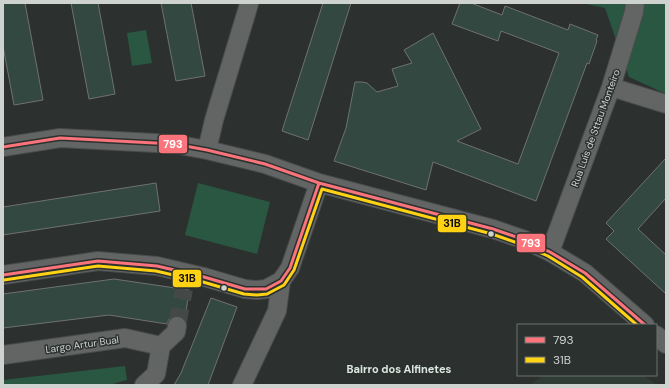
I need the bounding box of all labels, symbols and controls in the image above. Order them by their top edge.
street label: Rua Luís de Sttau Monteiro [568,68,623,189]
line badge: 793 [158,134,188,154]
text: 793 [163,137,183,151]
line badge: 31B [437,214,467,233]
text: 31B [443,216,461,230]
unlabelled marker [486,229,496,239]
line badge: 793 [516,233,546,253]
text: 793 [521,236,541,250]
line badge: 31B [172,269,202,288]
text: 31B [178,271,196,285]
unlabelled marker [219,283,229,293]
legend [517,324,657,376]
text: 793 [553,332,574,348]
street label: Largo Artur Bual [45,333,120,356]
text: 31B [553,352,571,368]
district label: Bairro dos Alfinetes [347,362,452,376]

